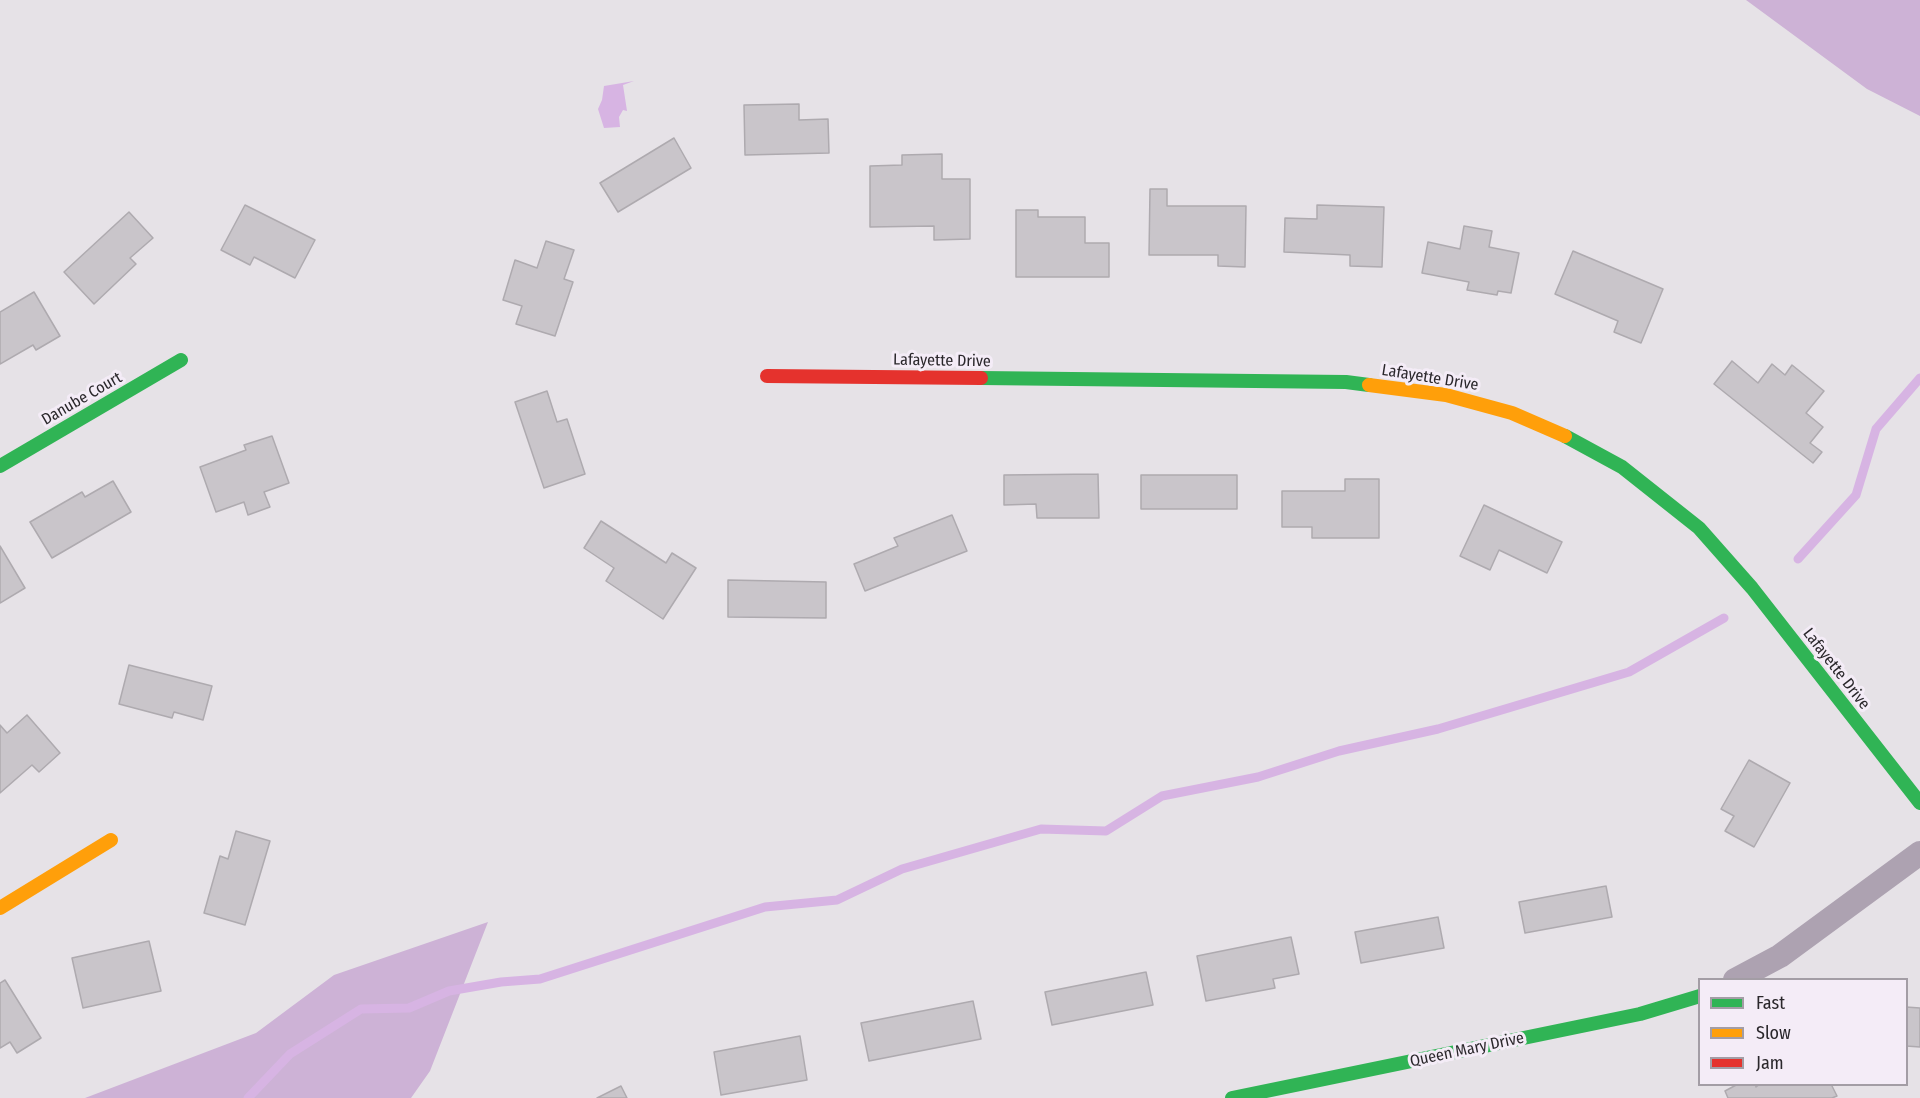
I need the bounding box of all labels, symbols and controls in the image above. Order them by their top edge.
street label: Lafayette Drive [893,351,991,371]
street label: Lafayette Drive [1380,361,1480,395]
street label: Danube Court [39,368,125,430]
street label: Lafayette Drive [1798,625,1874,713]
legend [1698,978,1908,1086]
text: Fast [1756,992,1785,1014]
text: Slow [1756,1022,1791,1044]
street label: Queen Mary Drive [1408,1029,1526,1071]
text: Jam [1756,1052,1784,1074]

